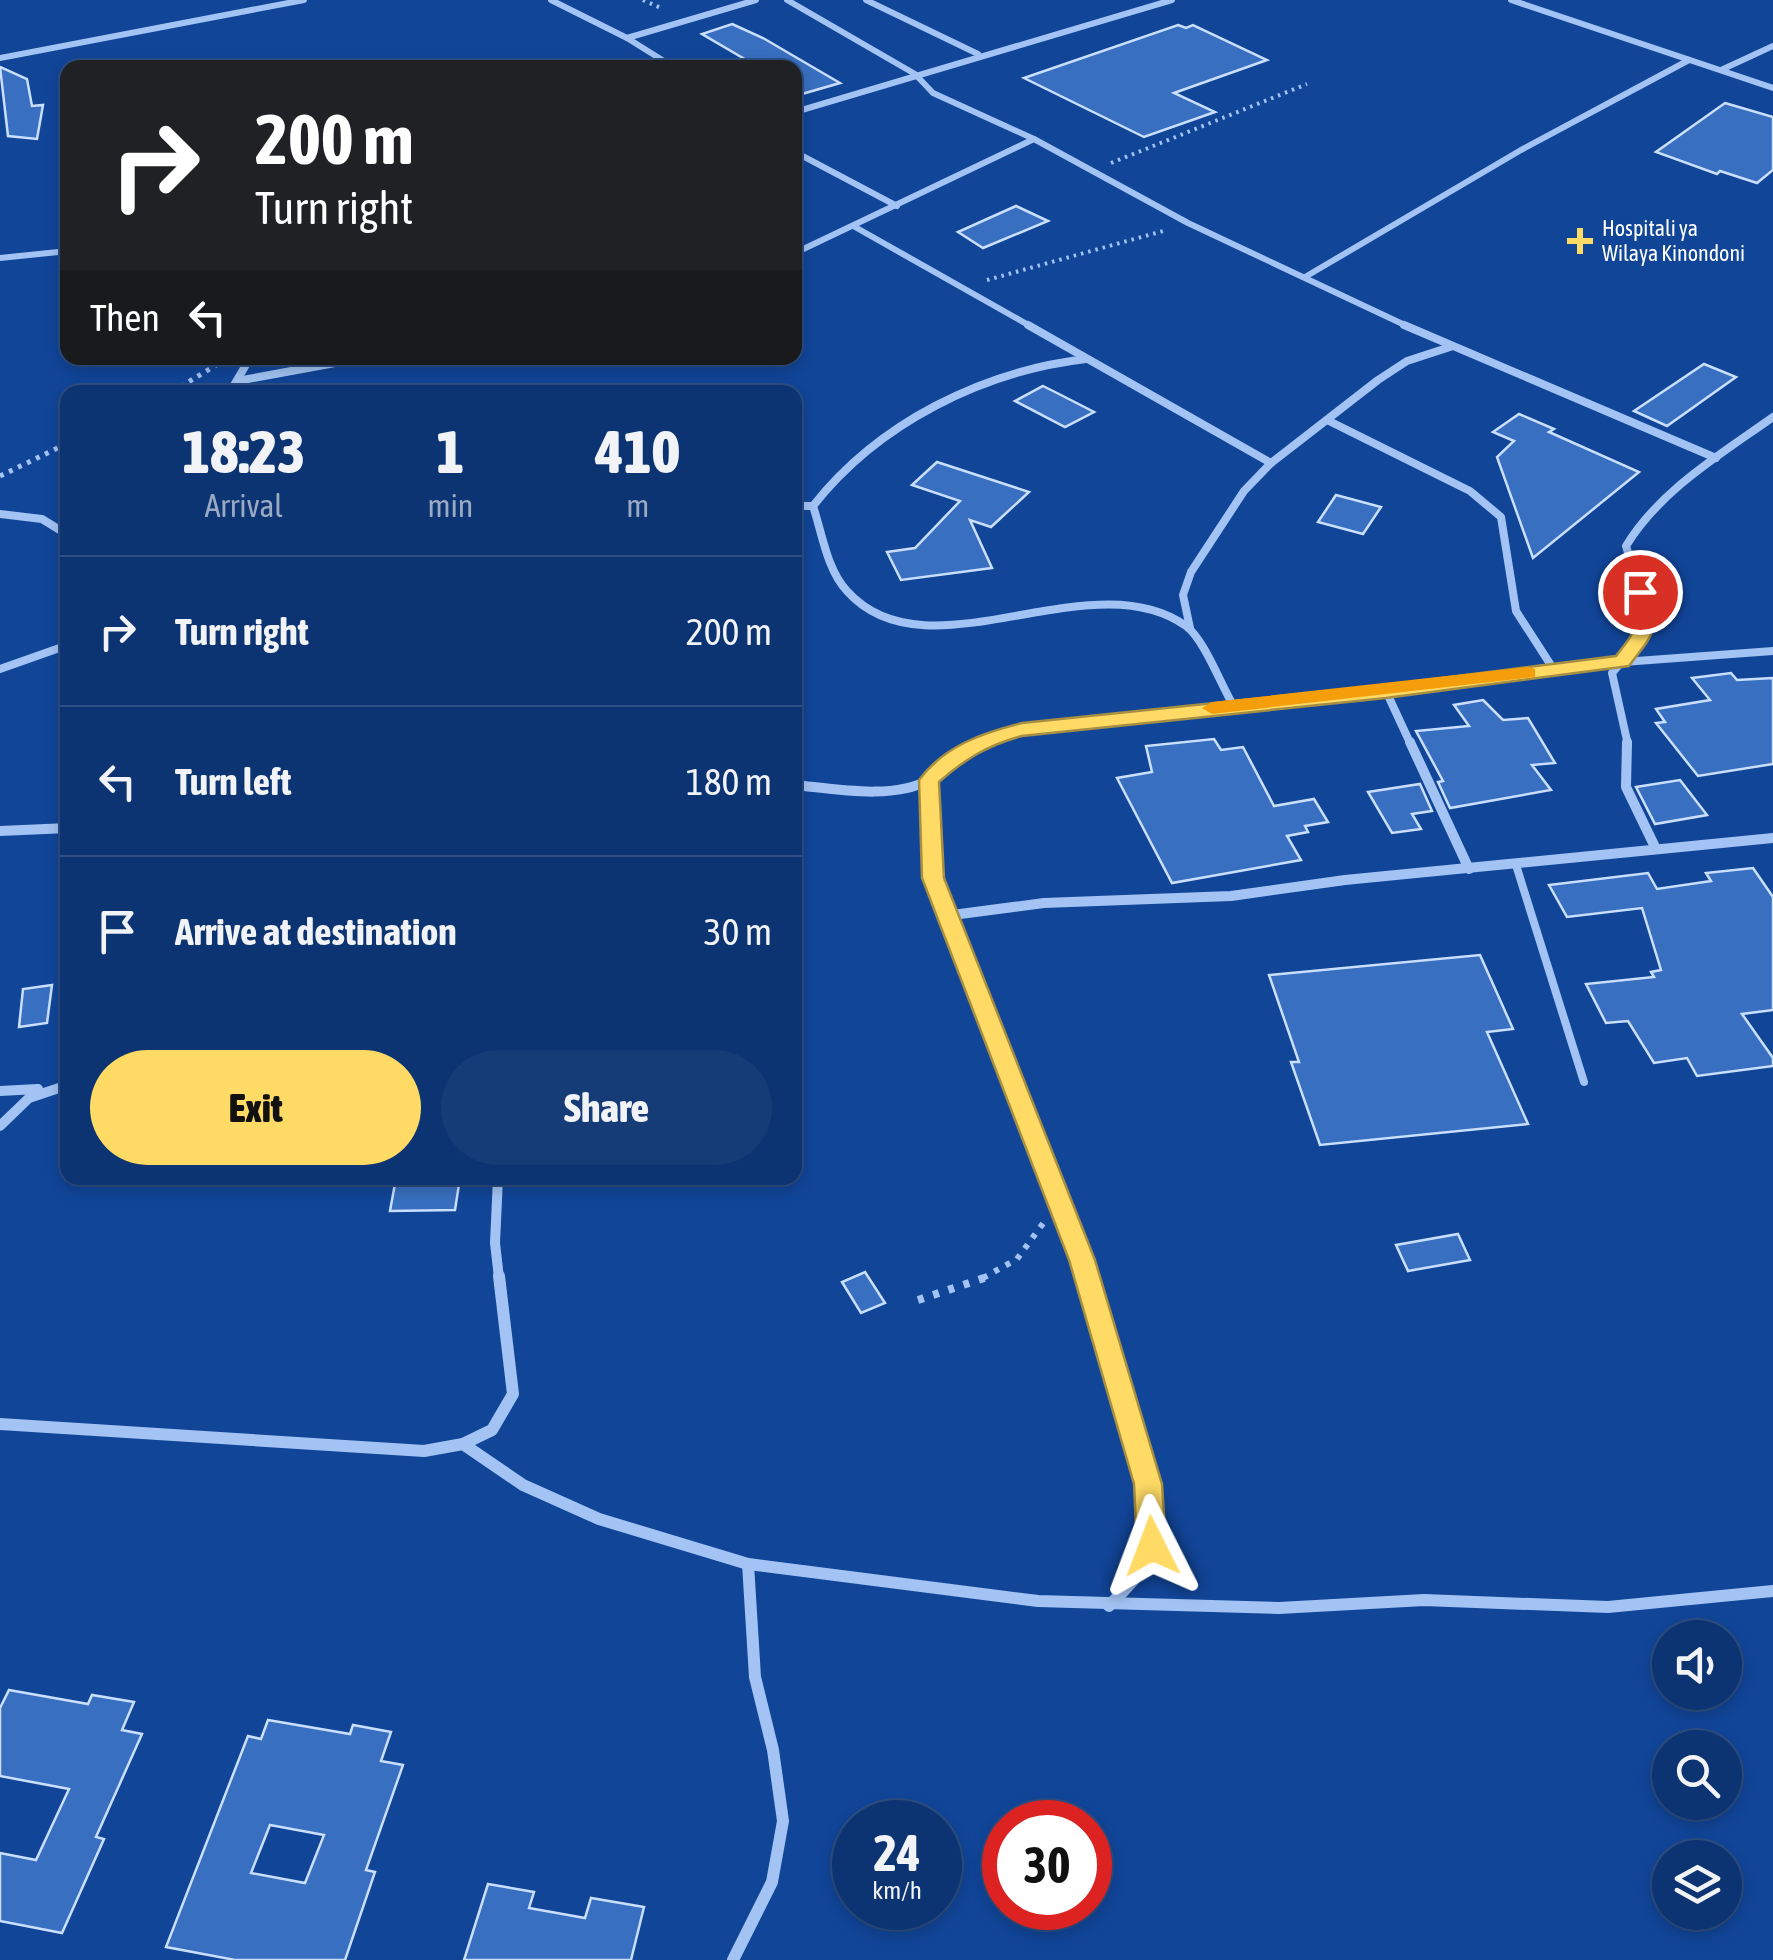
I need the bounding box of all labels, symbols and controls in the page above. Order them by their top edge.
text: 200 m [255,99,414,179]
icon: right [90,100,220,230]
text: Turn right [255,182,413,234]
place label: Hospitali ya Wilaya Kinondoni [1602,215,1745,266]
marker: Hospitali ya Wilaya Kinondoni [1567,228,1593,254]
icon: left [180,290,235,345]
text: Then [90,296,160,339]
text: 18:23 [182,417,305,486]
text: 1 [436,417,465,486]
text: 410 [595,417,680,486]
text: Arrival [205,487,283,524]
text: min [427,487,473,524]
text: m [626,487,649,524]
pin [1598,550,1683,635]
icon: arrive [1613,565,1668,620]
icon: right [90,604,145,659]
text: Turn right [175,610,309,653]
text: 200 m [686,610,772,653]
icon: left [90,754,145,809]
text: Turn left [175,760,291,803]
text: 180 m [686,760,772,803]
icon: arrive [90,904,145,959]
text: Arrive at destination [175,910,457,953]
text: 30 m [704,910,772,953]
button: Exit [90,1050,421,1165]
button: Share [441,1050,772,1165]
position arrow [1100,1494,1204,1598]
map controls [1652,1620,1742,1930]
button: sound [1652,1620,1742,1710]
button: search [1652,1730,1742,1820]
speed limit sign: 30 [982,1800,1112,1930]
text: 24 [873,1824,920,1882]
button: layers [1652,1840,1742,1930]
text: km/h [872,1876,922,1904]

